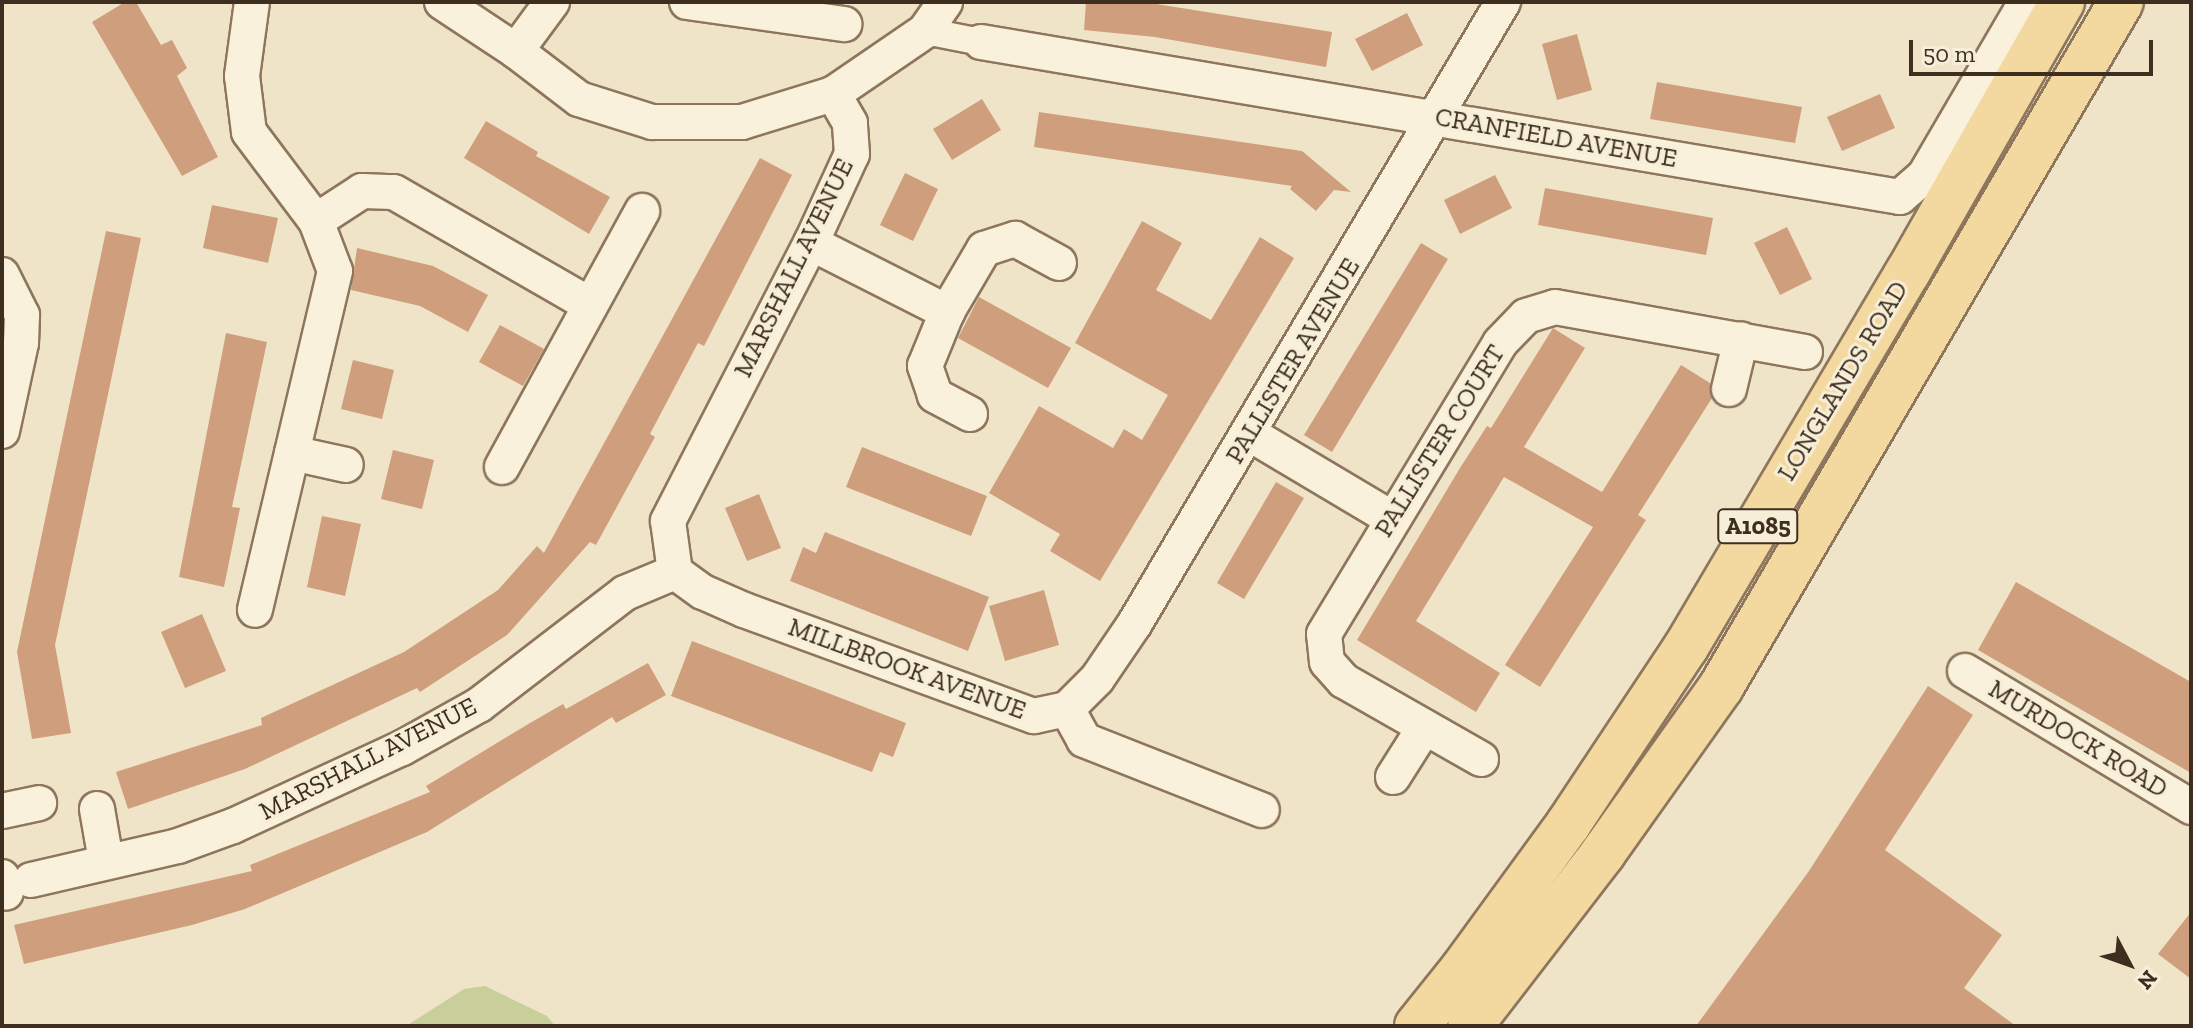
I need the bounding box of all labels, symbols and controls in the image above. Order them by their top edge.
scale bar [1913,24,2157,74]
text: 50 m [1923,39,1975,68]
street label: CRANFIELD AVENUE [1432,101,1680,175]
street label: MARSHALL AVENUE [727,153,861,383]
street label: PALLISTER AVENUE [1219,252,1367,470]
street label: LONGLANDS ROAD [1771,276,1915,486]
street label: PALLISTER COURT [1368,339,1512,543]
road number: A1085 [1716,506,1800,546]
street label: MILLBROOK AVENUE [783,611,1031,727]
street label: MURDOCK ROAD [1983,673,2173,805]
street label: MARSHALL AVENUE [254,690,482,828]
north arrow [2089,924,2169,1004]
text: N [2132,965,2163,995]

